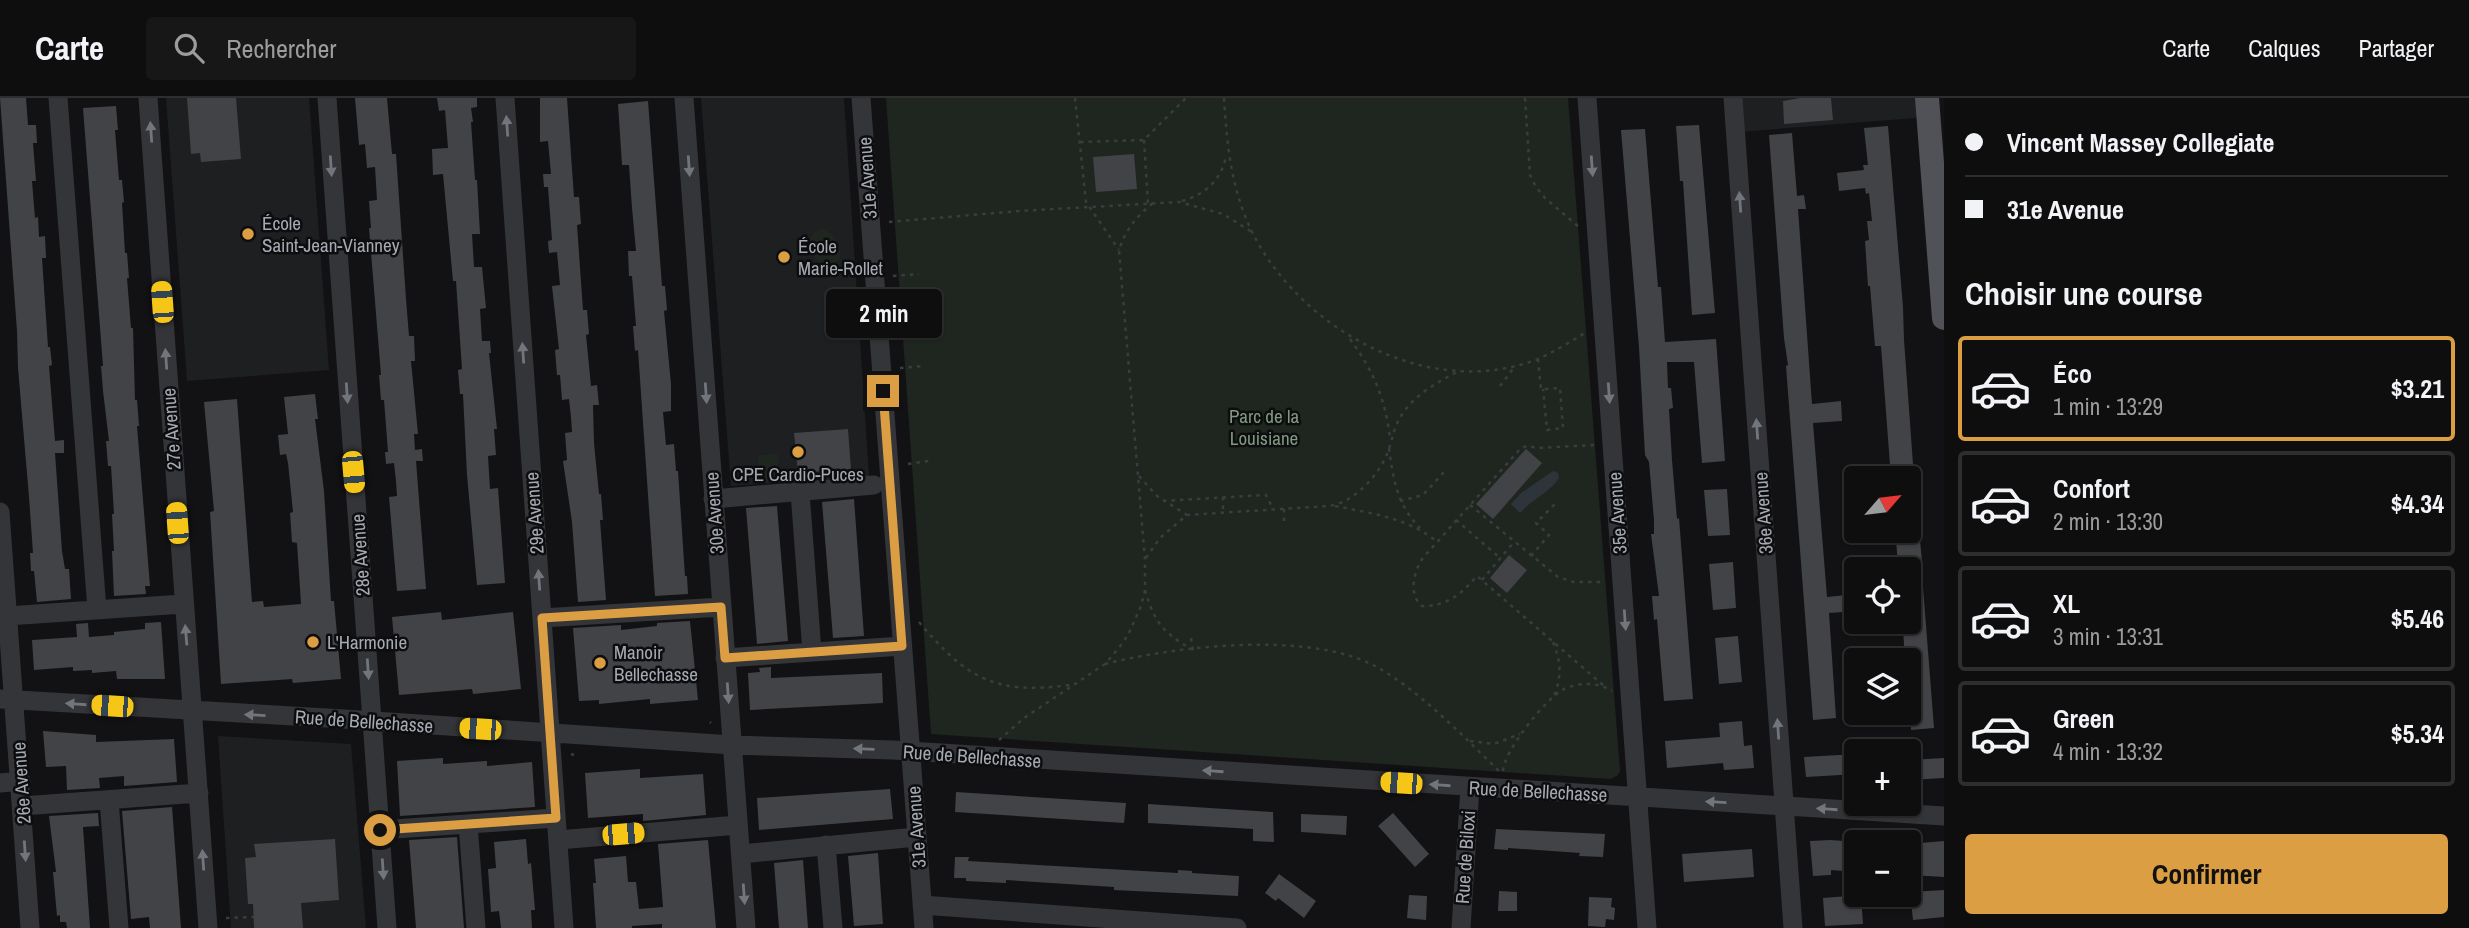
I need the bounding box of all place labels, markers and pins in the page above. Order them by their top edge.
place label: École Saint-Jean-Vianney [262,210,400,258]
marker: École Saint-Jean-Vianney [240,226,256,242]
place label: École Marie-Rollet [798,233,884,281]
marker: École Marie-Rollet [776,249,792,265]
marker: CPE Cardio-Puces [790,444,806,460]
place label: CPE Cardio-Puces [732,461,864,487]
place label: L'Harmonie [327,629,407,655]
marker: L'Harmonie [305,634,321,650]
place label: Manoir Bellechasse [614,639,698,687]
marker: Manoir Bellechasse [592,655,608,671]

